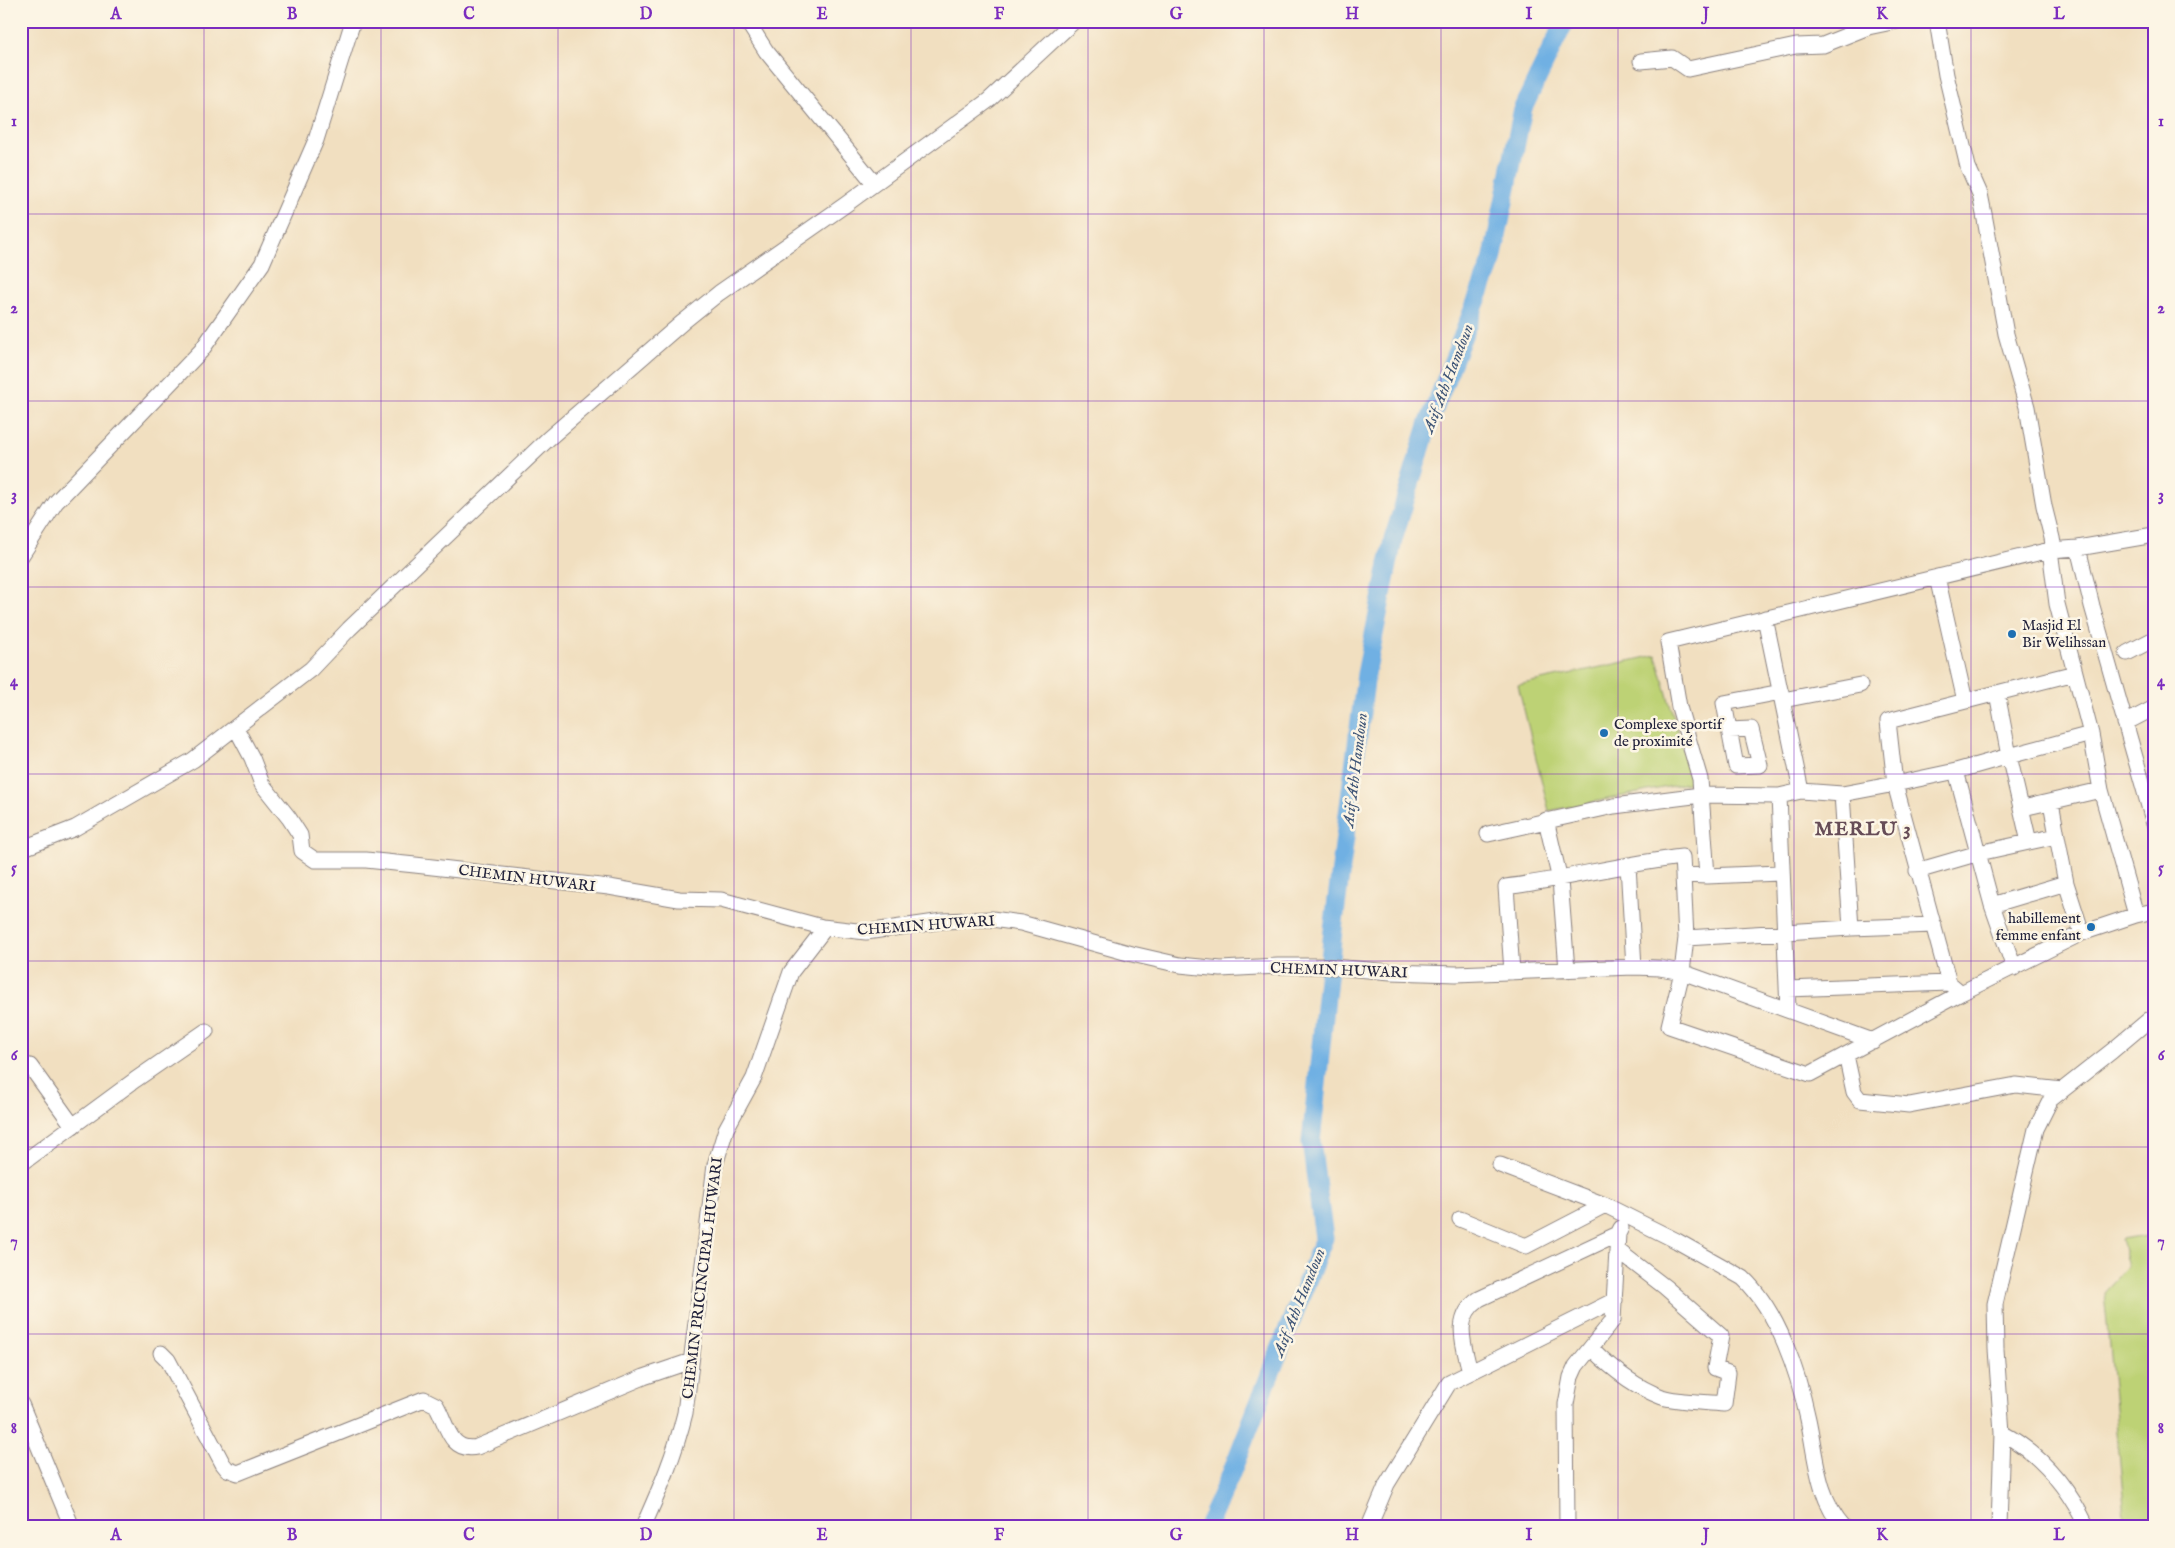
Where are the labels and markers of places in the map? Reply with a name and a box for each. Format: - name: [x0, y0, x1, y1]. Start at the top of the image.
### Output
- place label: Masjid El Bir Welihssan: [2022, 616, 2106, 652]
- marker: Masjid El Bir Welihssan: [2006, 628, 2018, 640]
- place label: Complexe sportif de proximité: [1614, 715, 1725, 751]
- marker: Complexe sportif de proximité: [1598, 727, 1610, 739]
- place label: habillement femme enfant: [1996, 909, 2081, 945]
- marker: habillement femme enfant: [2085, 921, 2097, 933]

